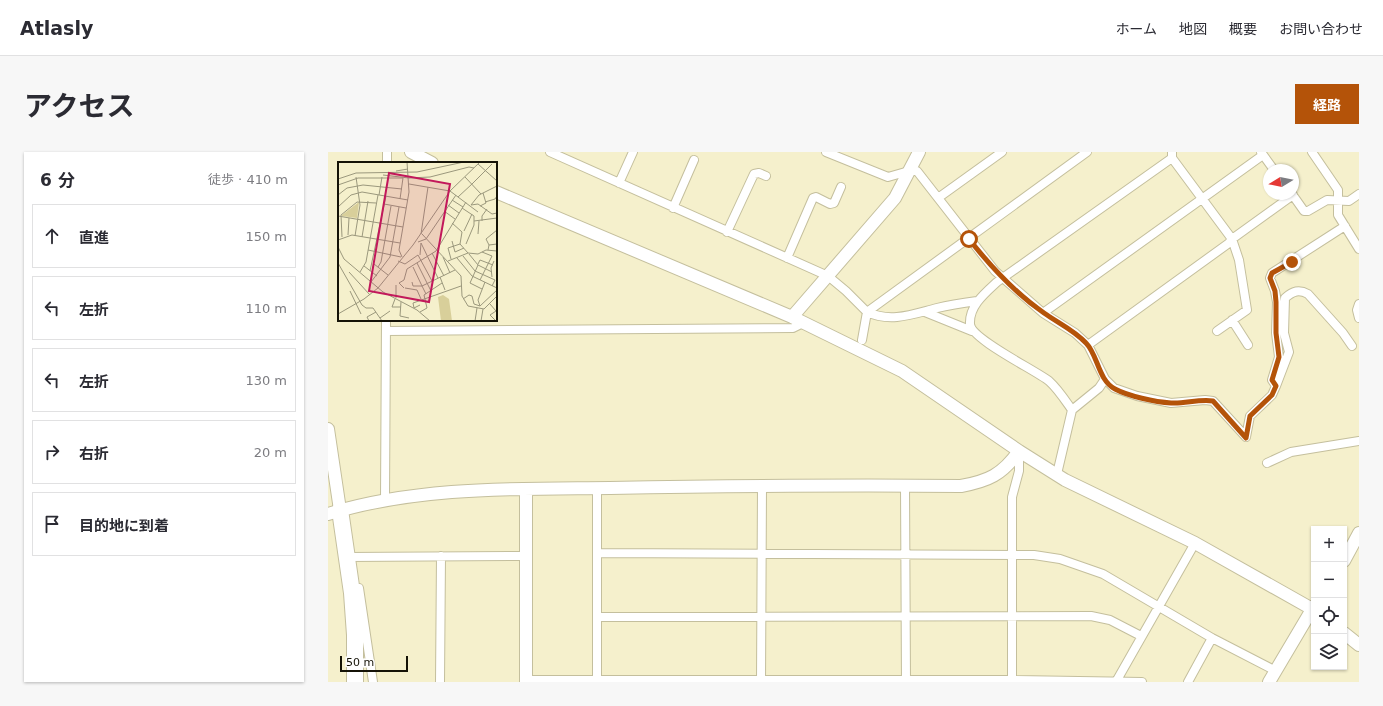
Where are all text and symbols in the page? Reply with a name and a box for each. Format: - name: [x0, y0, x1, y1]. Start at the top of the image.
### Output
- text: Atlasly: [20, 17, 93, 39]
- text: ホーム: [1115, 21, 1157, 37]
- text: 地図: [1179, 21, 1207, 37]
- text: 概要: [1229, 21, 1257, 37]
- text: お問い合わせ: [1279, 21, 1363, 37]
- button: 経路: [1295, 84, 1359, 124]
- text: アクセス: [24, 90, 135, 123]
- inset map: [338, 162, 497, 321]
- north arrow: [1263, 164, 1299, 200]
- text: 6 分: [40, 170, 75, 190]
- text: 徒歩 · 410 m: [208, 172, 288, 187]
- icon: ahead: [41, 225, 63, 247]
- text: 直進: [79, 229, 109, 247]
- text: 150 m: [245, 229, 287, 244]
- route start: [960, 230, 978, 248]
- route end: [1283, 253, 1301, 271]
- icon: left: [41, 297, 63, 319]
- text: 左折: [79, 301, 109, 319]
- text: 110 m: [245, 301, 287, 316]
- icon: left: [41, 369, 63, 391]
- text: 左折: [79, 373, 109, 391]
- text: 130 m: [245, 373, 287, 388]
- icon: right: [41, 441, 63, 463]
- text: 右折: [79, 445, 109, 463]
- text: 20 m: [254, 445, 287, 460]
- icon: arrive: [41, 513, 63, 535]
- text: 目的地に到着: [79, 517, 169, 535]
- map controls: [1311, 526, 1347, 670]
- button: +: [1311, 526, 1347, 562]
- button: −: [1311, 562, 1347, 598]
- button: locate: [1311, 598, 1347, 634]
- button: layers: [1311, 634, 1347, 670]
- scale bar: [340, 654, 408, 673]
- text: 50 m: [346, 656, 374, 669]

